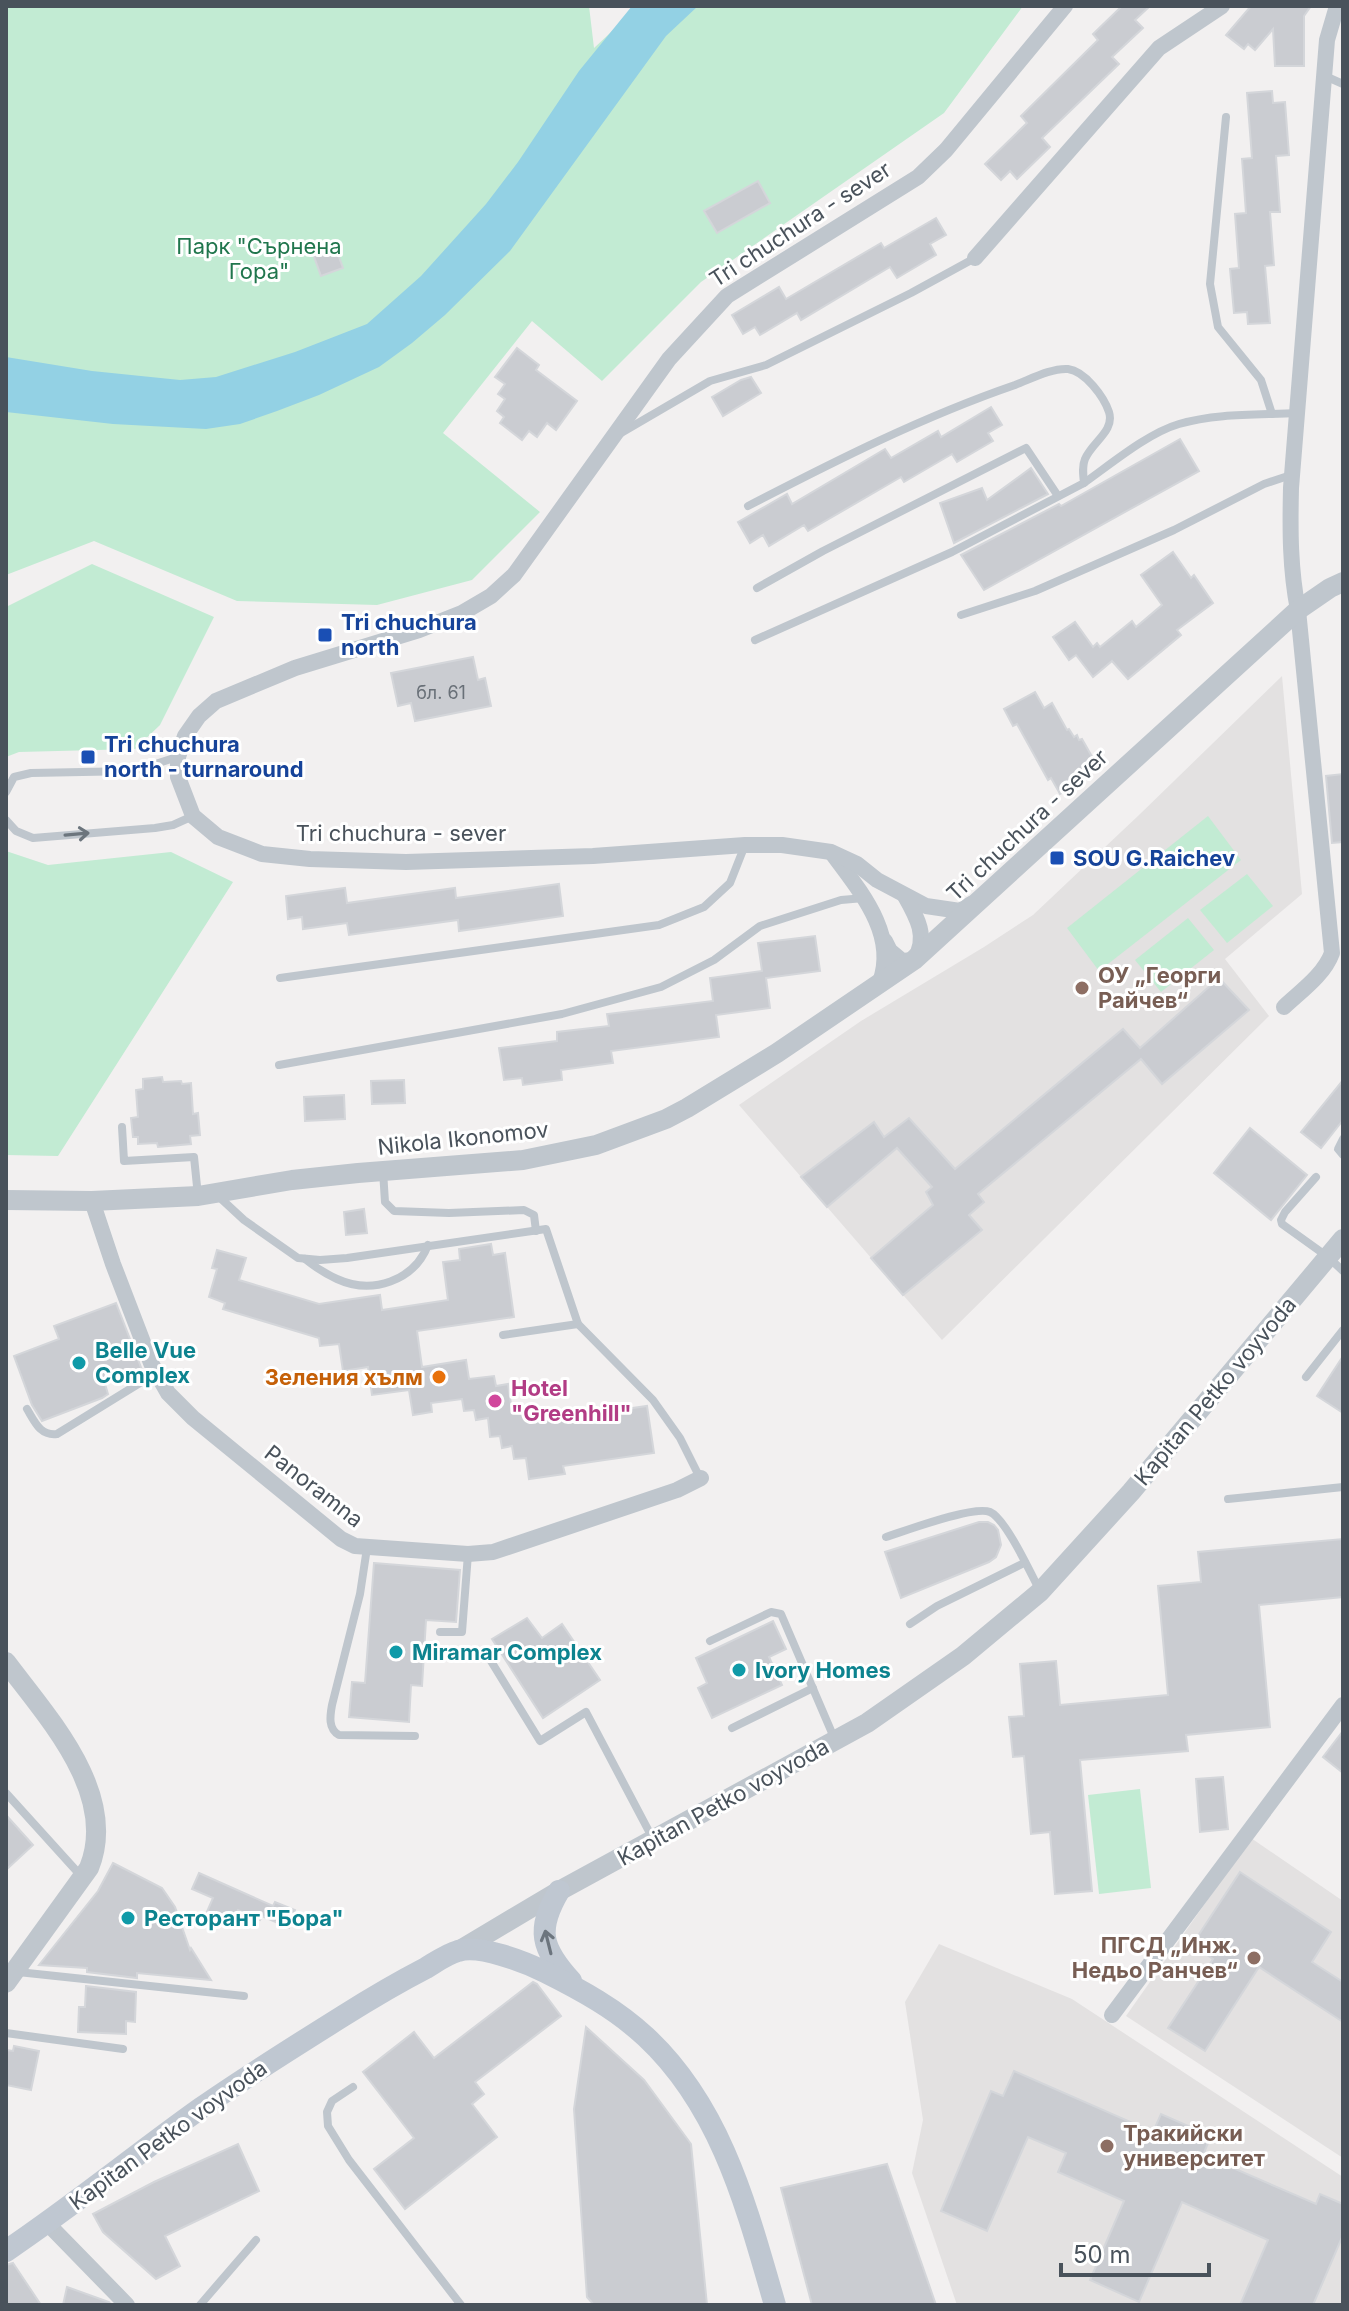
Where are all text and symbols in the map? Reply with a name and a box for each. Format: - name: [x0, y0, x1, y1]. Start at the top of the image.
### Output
- street label: Tri chuchura - sever: [705, 156, 895, 292]
- park label: Парк "Сърнена Гора": [176, 233, 342, 284]
- place label: Tri chuchura north: [341, 609, 477, 660]
- marker: Tri chuchura north: [316, 626, 334, 644]
- house number: бл. 61: [416, 682, 466, 703]
- place label: Tri chuchura north - turnaround: [104, 731, 304, 782]
- street label: Tri chuchura - sever: [941, 744, 1113, 906]
- marker: Tri chuchura north - turnaround: [79, 748, 97, 766]
- street label: Tri chuchura - sever: [296, 820, 506, 846]
- one-way arrow: [63, 827, 90, 842]
- place label: SOU G.Raichev: [1073, 845, 1235, 871]
- marker: SOU G.Raichev: [1048, 849, 1066, 867]
- place label: ОУ „Георги Райчев“: [1098, 962, 1221, 1013]
- marker: ОУ „Георги Райчев“: [1073, 979, 1091, 997]
- street label: Nikola Ikonomov: [376, 1116, 550, 1160]
- street label: Kapitan Petko voyvoda: [1129, 1292, 1301, 1490]
- place label: Belle Vue Complex: [95, 1337, 196, 1388]
- marker: Belle Vue Complex: [70, 1354, 88, 1372]
- place label: Зеления хълм: [265, 1364, 423, 1390]
- marker: Зеления хълм: [430, 1368, 448, 1386]
- place label: Hotel "Greenhill": [511, 1375, 632, 1426]
- marker: Hotel "Greenhill": [486, 1392, 504, 1410]
- street label: Panoramna: [260, 1439, 368, 1533]
- place label: Miramar Complex: [412, 1639, 602, 1665]
- marker: Miramar Complex: [387, 1643, 405, 1661]
- place label: Ivory Homes: [755, 1657, 891, 1683]
- marker: Ivory Homes: [730, 1661, 748, 1679]
- street label: Kapitan Petko voyvoda: [613, 1733, 833, 1871]
- place label: Ресторант "Бора": [144, 1905, 344, 1931]
- marker: Ресторант "Бора": [119, 1909, 137, 1927]
- one-way arrow: [539, 1930, 554, 1956]
- place label: ПГСД „Инж. Недьо Ранчев“: [1072, 1932, 1238, 1983]
- marker: ПГСД „Инж. Недьо Ранчев“: [1245, 1949, 1263, 1967]
- street label: Kapitan Petko voyvoda: [64, 2055, 272, 2215]
- place label: Тракийски университет: [1123, 2120, 1265, 2171]
- marker: Тракийски университет: [1098, 2137, 1116, 2155]
- scale bar: [1061, 2227, 1209, 2277]
- text: 50 m: [1073, 2240, 1131, 2269]

